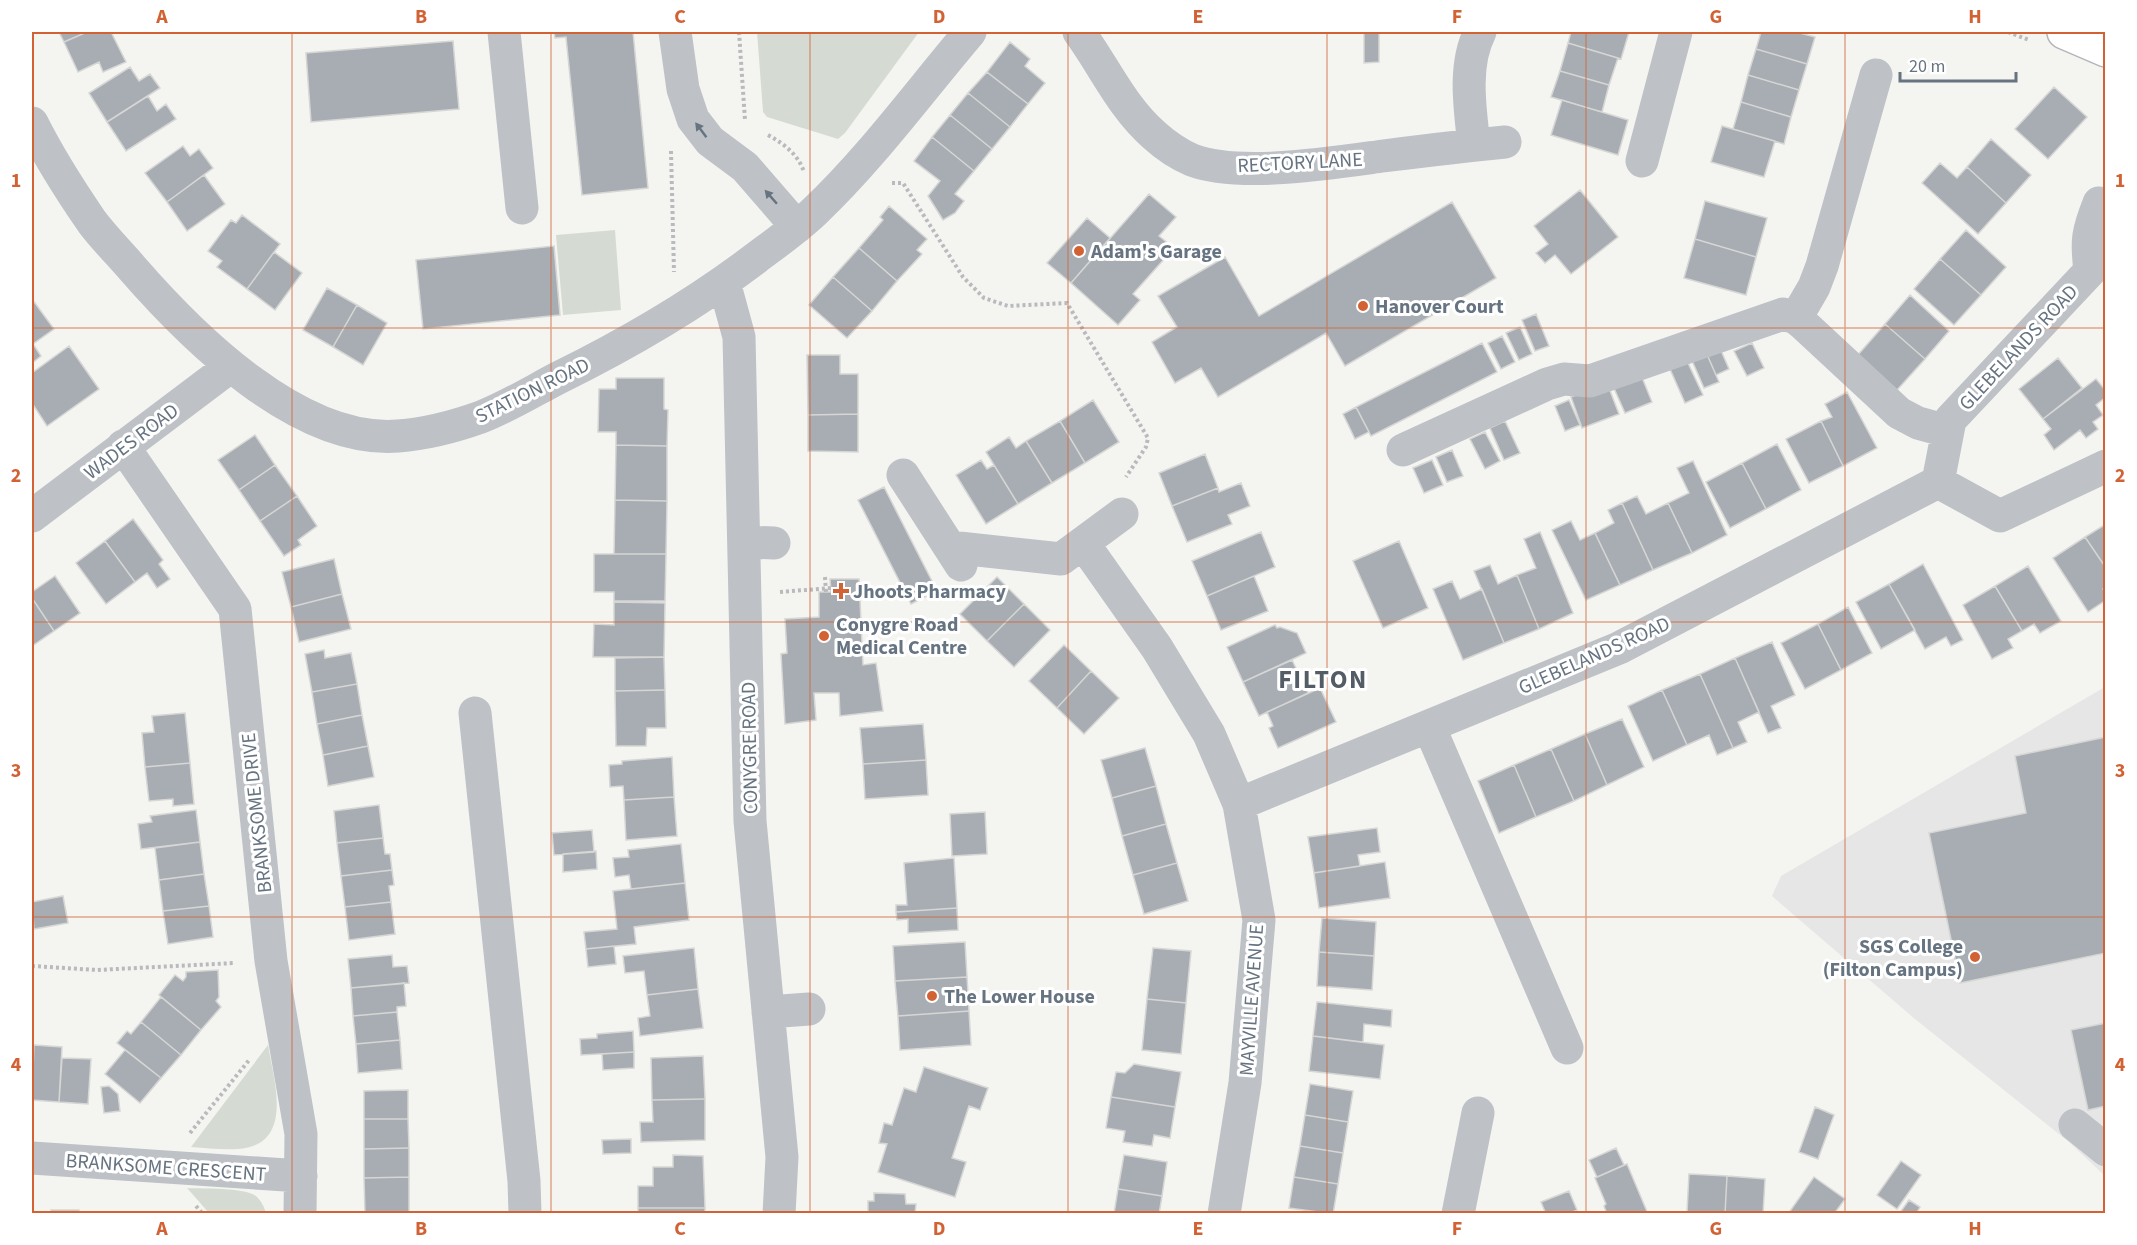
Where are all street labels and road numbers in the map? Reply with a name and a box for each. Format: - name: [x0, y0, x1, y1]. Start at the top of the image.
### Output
- street label: RECTORY LANE: [1237, 146, 1363, 180]
- street label: GLEBELANDS ROAD: [1953, 279, 2085, 417]
- street label: STATION ROAD: [471, 351, 594, 431]
- street label: WADES ROAD: [79, 397, 185, 487]
- street label: GLEBELANDS ROAD: [1514, 610, 1675, 702]
- street label: CONYGRE ROAD: [735, 682, 765, 814]
- street label: BRANKSOME DRIVE: [235, 731, 279, 894]
- street label: MAYVILLE AVENUE: [1233, 923, 1271, 1077]
- street label: BRANKSOME CRESCENT: [65, 1147, 267, 1189]

